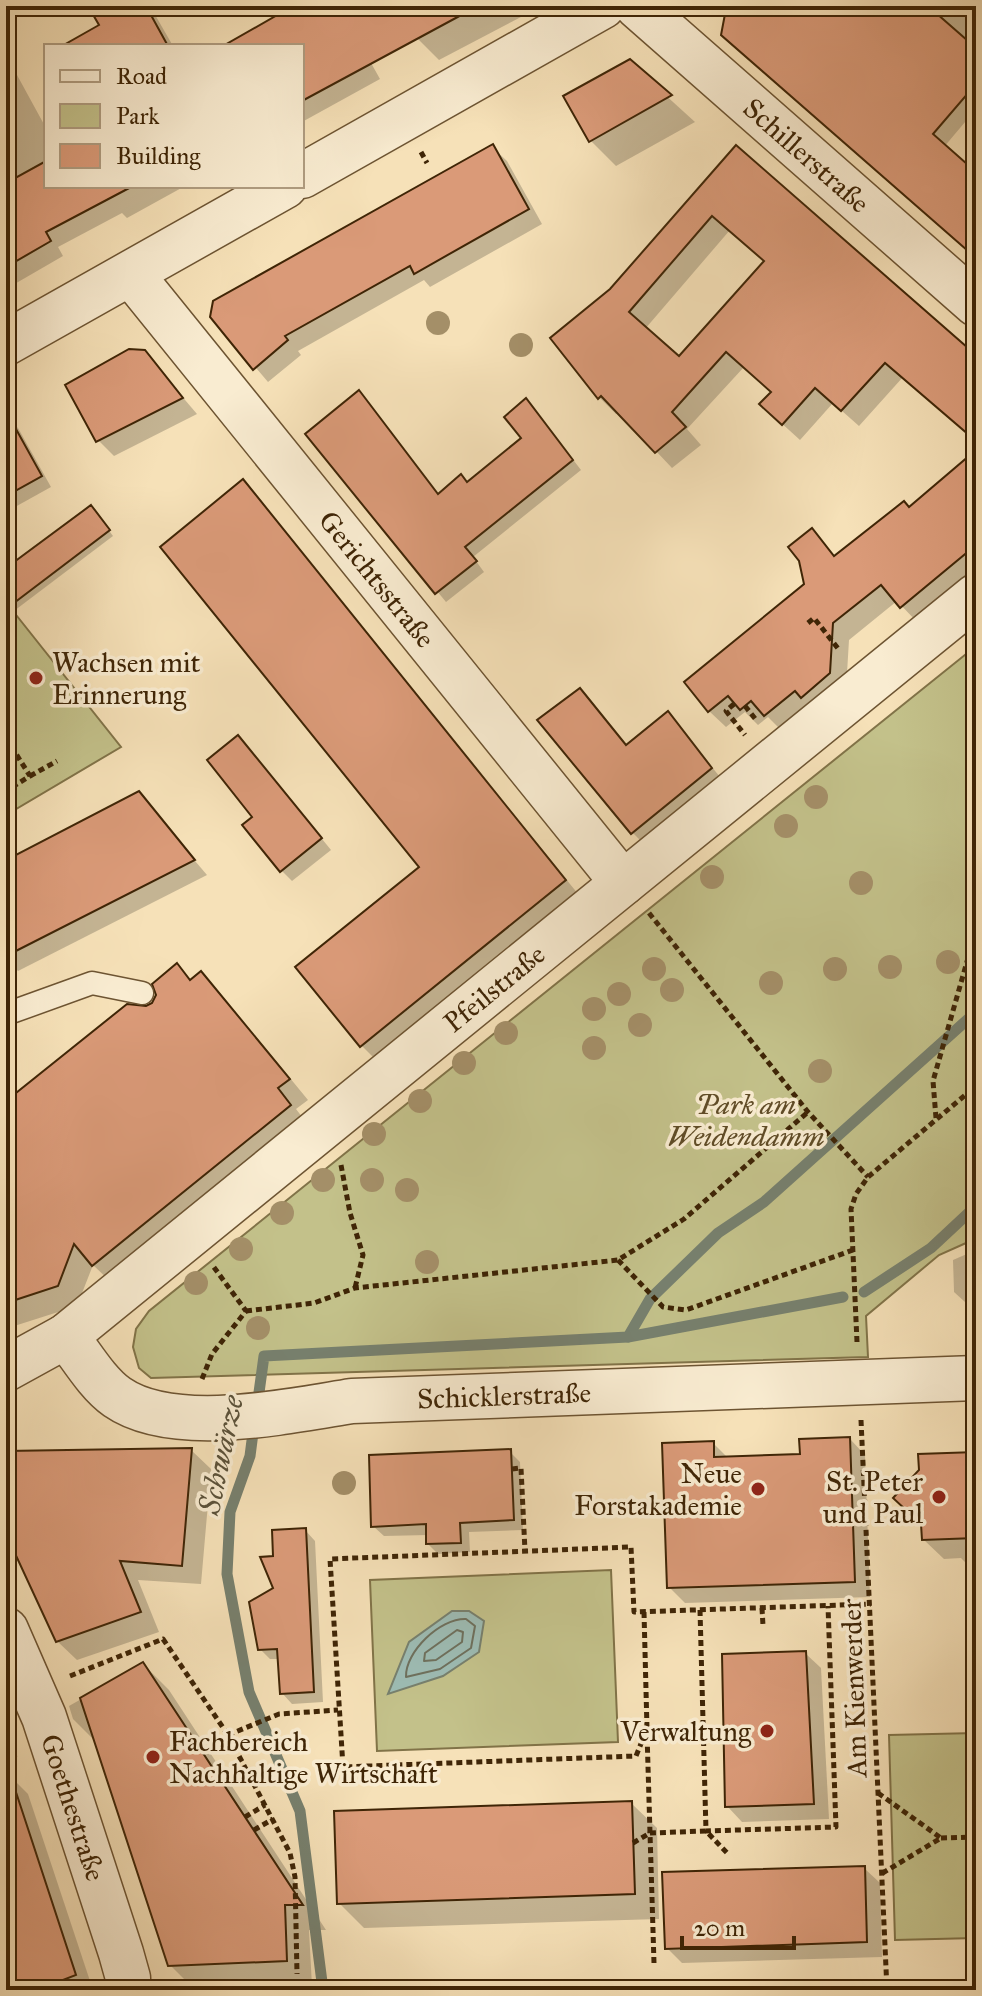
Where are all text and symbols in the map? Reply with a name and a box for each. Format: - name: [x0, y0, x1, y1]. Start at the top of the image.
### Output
- legend: [44, 44, 304, 188]
- text: Road: [116, 61, 167, 91]
- street label: Schillerstraße: [736, 90, 877, 220]
- text: Park: [116, 101, 160, 131]
- text: Building: [116, 141, 201, 171]
- street label: Gerichtsstraße: [311, 503, 443, 655]
- place label: Wachsen mit Erinnerung: [52, 645, 201, 712]
- marker: Wachsen mit Erinnerung: [27, 669, 45, 687]
- street label: Pfeilstraße: [436, 936, 552, 1040]
- park label: Park am Weidendamm: [668, 1087, 824, 1154]
- street label: Schicklerstraße: [416, 1375, 592, 1416]
- water label: Schwärze: [191, 1391, 251, 1519]
- place label: Neue Forstakademie: [574, 1456, 742, 1523]
- place label: St. Peter und Paul: [823, 1464, 923, 1531]
- marker: Neue Forstakademie: [749, 1480, 767, 1498]
- marker: St. Peter und Paul: [930, 1488, 948, 1506]
- street label: Am Kienwerder: [833, 1598, 875, 1779]
- place label: Verwaltung: [620, 1714, 752, 1749]
- marker: Verwaltung: [758, 1722, 776, 1740]
- place label: Fachbereich Nachhaltige Wirtschaft: [169, 1724, 438, 1791]
- street label: Goethestraße: [33, 1730, 114, 1885]
- marker: Fachbereich Nachhaltige Wirtschaft: [144, 1748, 162, 1766]
- scale bar: [682, 1900, 794, 1950]
- text: 20 m: [694, 1913, 745, 1943]

